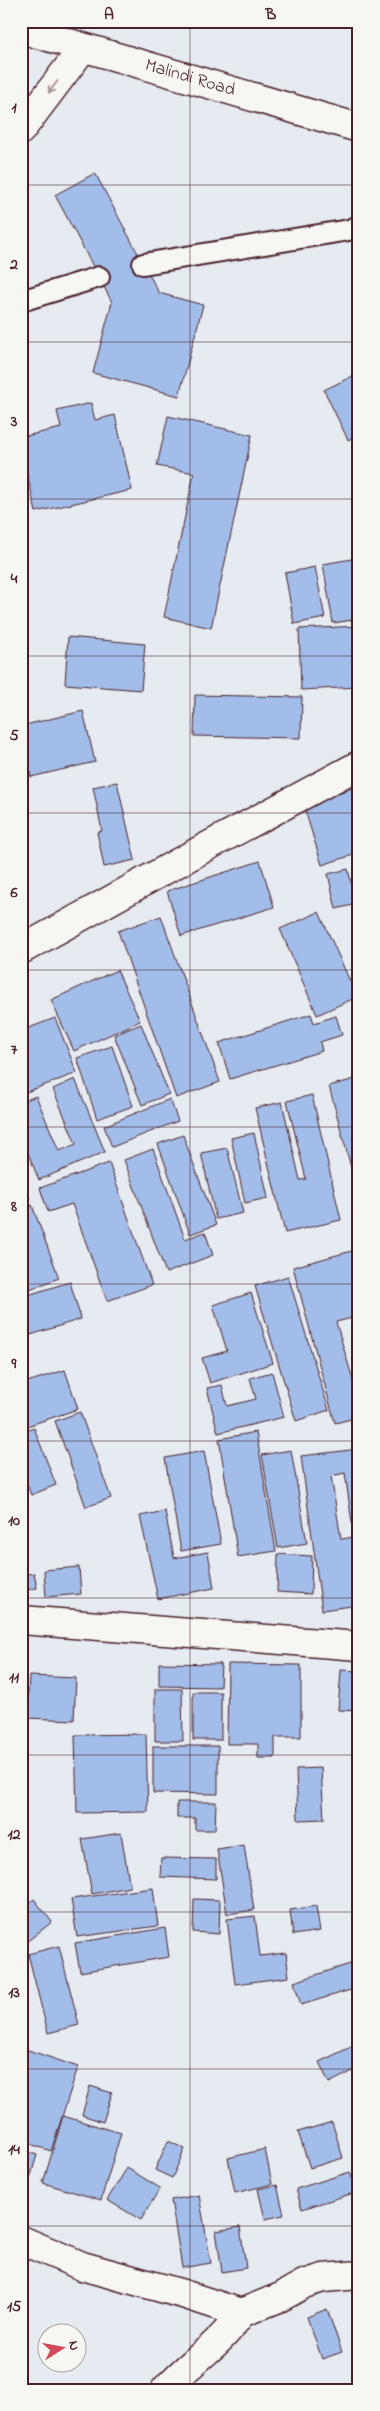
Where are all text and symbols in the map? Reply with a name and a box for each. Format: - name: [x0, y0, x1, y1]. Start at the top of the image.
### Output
- text: A: [104, 3, 114, 27]
- text: B: [265, 3, 277, 27]
- street label: Malindi Road: [142, 53, 238, 104]
- one-way arrow: [48, 80, 59, 93]
- text: 1: [11, 96, 17, 120]
- text: 2: [9, 253, 18, 277]
- text: 3: [10, 410, 18, 434]
- text: 4: [10, 567, 18, 591]
- text: 5: [9, 724, 19, 748]
- text: 6: [9, 881, 18, 905]
- text: 7: [11, 1038, 18, 1062]
- text: 8: [10, 1195, 17, 1219]
- text: 9: [11, 1352, 17, 1376]
- text: 10: [8, 1509, 20, 1533]
- text: 11: [9, 1666, 20, 1690]
- text: 12: [7, 1823, 21, 1847]
- text: 13: [8, 1981, 20, 2005]
- text: 14: [8, 2138, 20, 2162]
- text: 15: [7, 2295, 22, 2319]
- north arrow: [38, 2324, 88, 2374]
- text: N: [62, 2339, 84, 2352]

